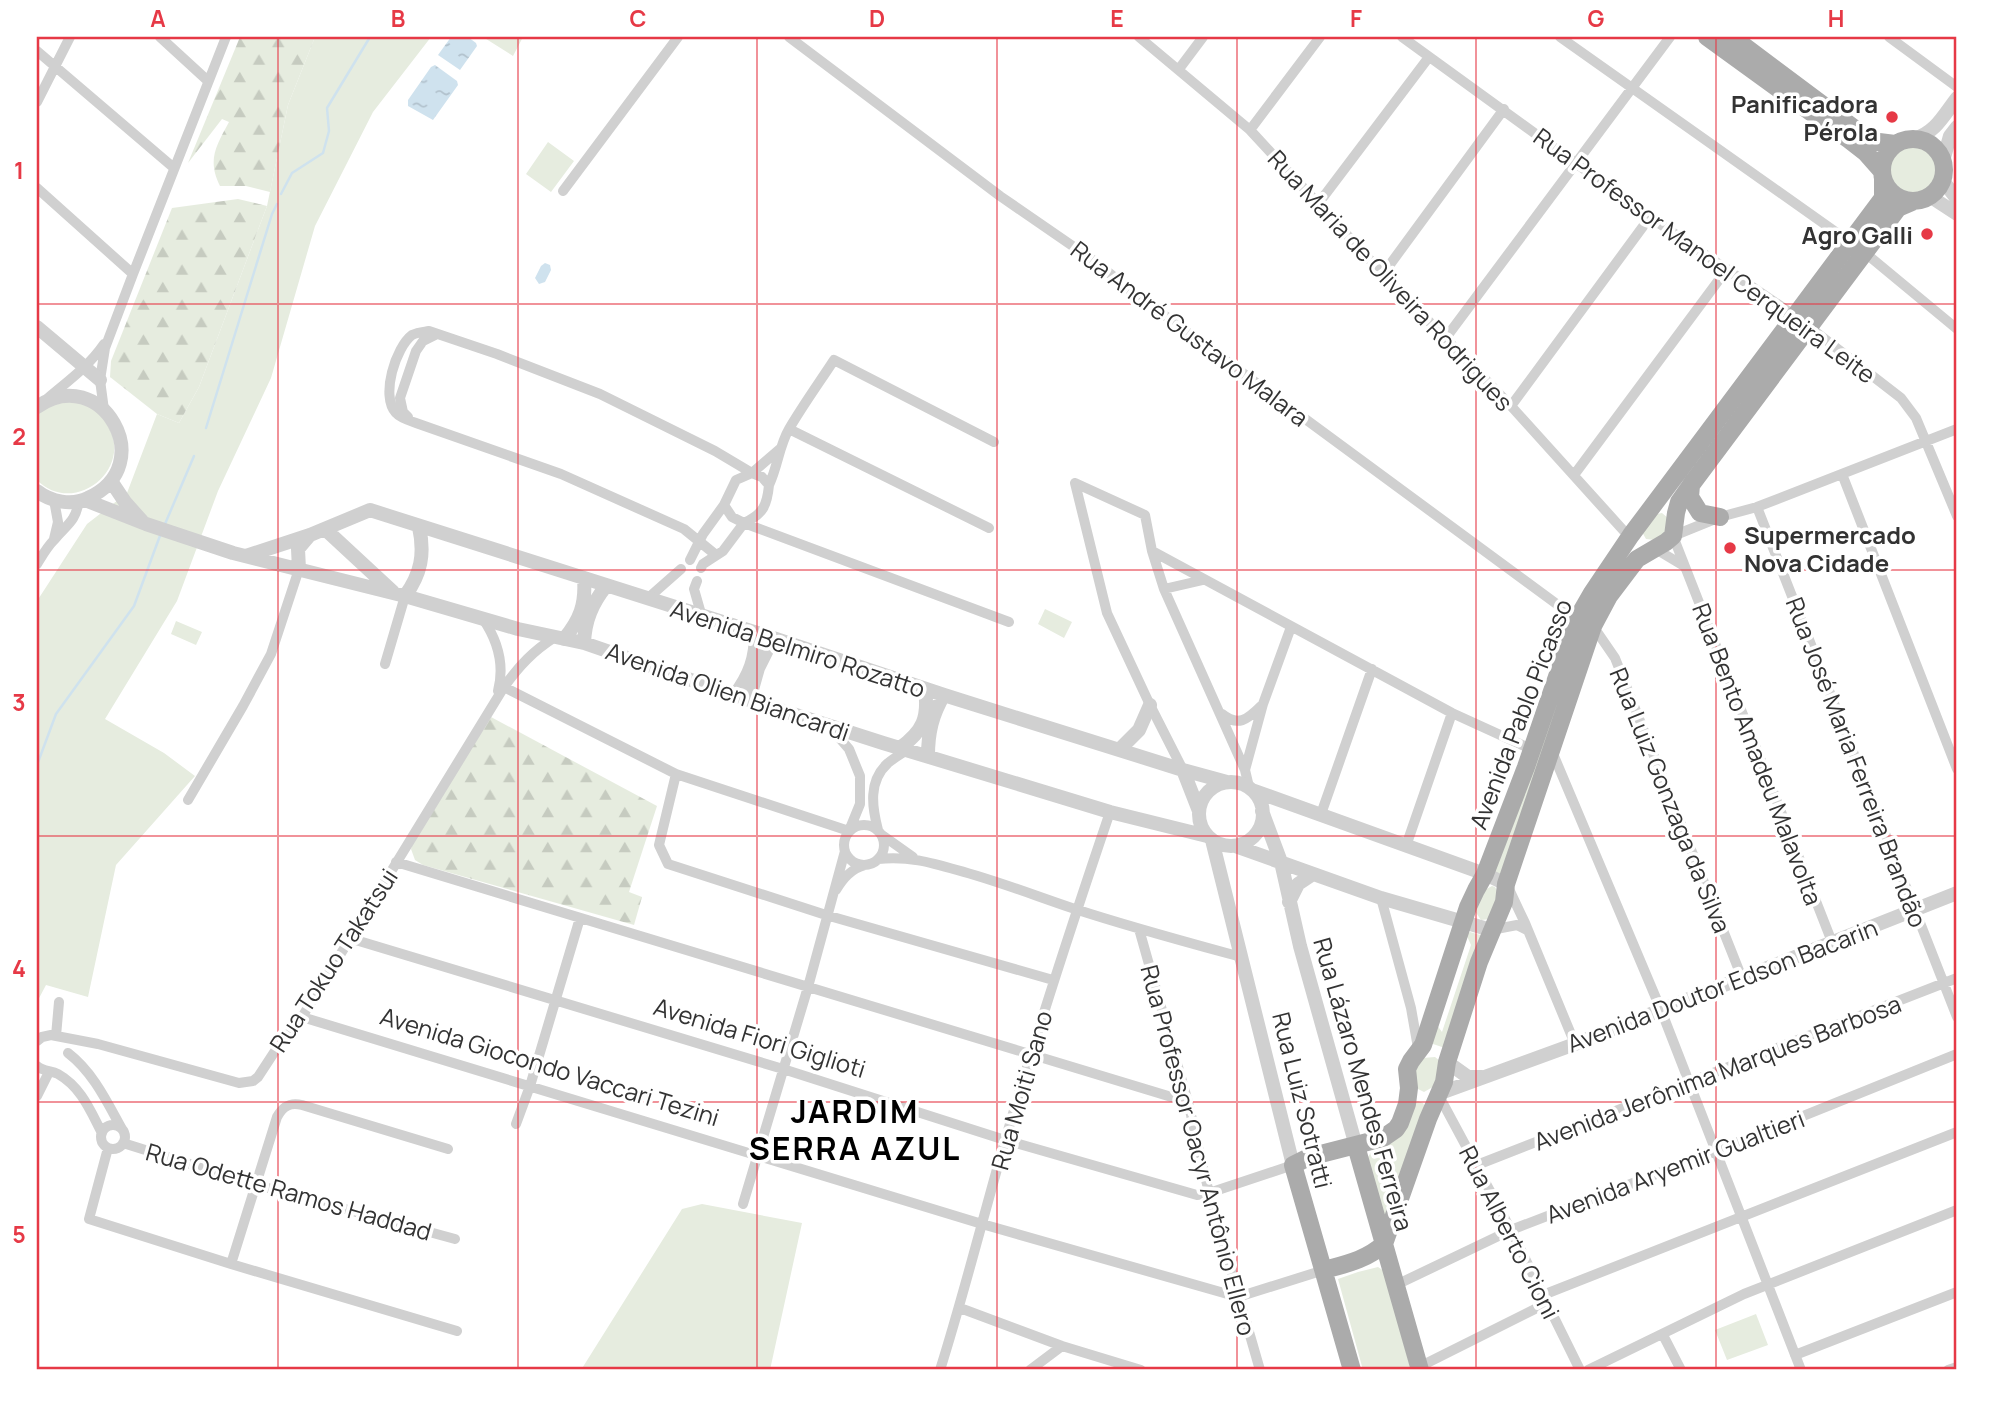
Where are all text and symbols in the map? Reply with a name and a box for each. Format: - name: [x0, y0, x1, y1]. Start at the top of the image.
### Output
- text: A: [150, 2, 166, 34]
- text: B: [391, 2, 405, 34]
- text: C: [630, 2, 647, 34]
- text: D: [869, 2, 885, 34]
- text: E: [1110, 2, 1124, 34]
- text: F: [1350, 2, 1362, 34]
- text: G: [1588, 2, 1605, 34]
- text: H: [1828, 2, 1844, 34]
- place label: Panificadora Pérola: [1731, 87, 1878, 148]
- marker: Panificadora Pérola: [1884, 109, 1900, 125]
- street label: Rua Professor Manoel Cerqueira Leite: [1527, 120, 1883, 390]
- street label: Rua Maria de Oliveira Rodrigues: [1261, 142, 1521, 418]
- text: 1: [14, 154, 24, 186]
- place label: Agro Galli: [1802, 218, 1913, 251]
- marker: Agro Galli: [1919, 226, 1935, 242]
- street label: Rua André Gustavo Malara: [1064, 233, 1316, 433]
- text: 2: [12, 420, 26, 452]
- place label: Supermercado Nova Cidade: [1744, 518, 1916, 579]
- marker: Supermercado Nova Cidade: [1722, 540, 1738, 556]
- street label: Avenida Belmiro Rozatto: [667, 591, 929, 705]
- street label: Rua José Maria Ferreira Brandão: [1779, 592, 1935, 932]
- street label: Avenida Pablo Picasso: [1461, 594, 1579, 834]
- street label: Rua Bento Amadeu Malavolta: [1685, 598, 1831, 910]
- street label: Avenida Olien Biancardi: [602, 634, 854, 748]
- street label: Rua Luiz Gonzaga da Silva: [1603, 662, 1739, 938]
- text: 3: [12, 686, 26, 718]
- street label: Rua Tokuo Takatsui: [261, 862, 405, 1058]
- street label: Avenida Doutor Edson Bacarin: [1562, 910, 1882, 1060]
- street label: Rua Lázaro Mendes Ferreira: [1306, 934, 1422, 1234]
- text: 4: [12, 952, 26, 984]
- street label: Rua Professor Oacyr Antônio Ellero: [1134, 961, 1264, 1339]
- street label: Avenida Jerônima Marques Barbosa: [1529, 987, 1905, 1157]
- street label: Avenida Fiori Giglioti: [650, 989, 870, 1085]
- street label: Avenida Giocondo Vaccari Tezini: [376, 999, 724, 1133]
- street label: Rua Moiti Sano: [983, 1007, 1059, 1173]
- street label: Rua Luiz Sotratti: [1265, 1008, 1341, 1192]
- district label: JARDIM SERRA AZUL: [749, 1089, 961, 1170]
- street label: Avenida Aryemir Gualtieri: [1541, 1101, 1809, 1231]
- street label: Rua Odette Ramos Haddad: [142, 1134, 436, 1248]
- street label: Rua Alberto Cioni: [1452, 1140, 1568, 1324]
- text: 5: [12, 1218, 26, 1250]

